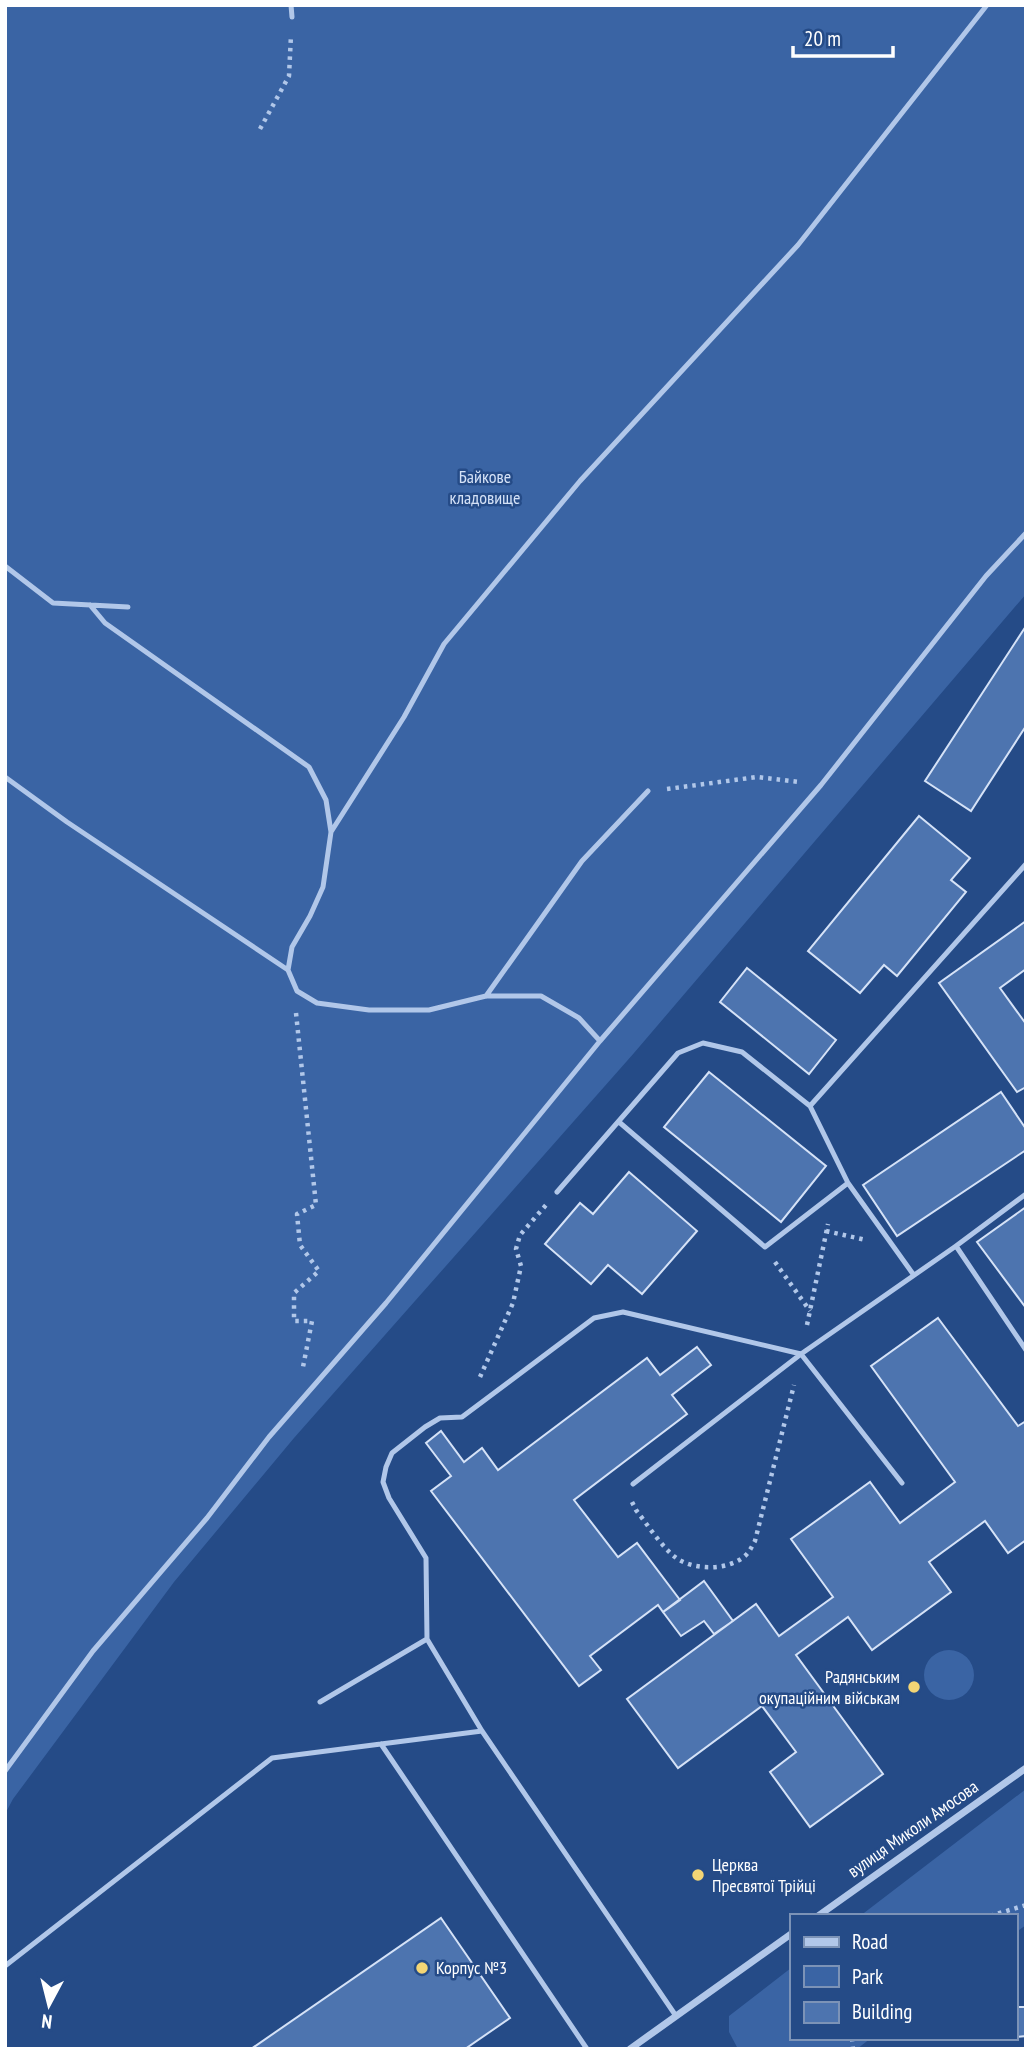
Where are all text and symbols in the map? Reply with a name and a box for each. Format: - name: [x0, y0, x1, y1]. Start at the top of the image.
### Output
- scale bar: [793, 14, 893, 58]
- text: 20 m: [804, 25, 841, 52]
- park label: Байкове кладовище: [449, 465, 521, 509]
- place label: Радянським окупаційним військам: [759, 1665, 900, 1709]
- marker: Радянським окупаційним військам: [906, 1679, 922, 1695]
- street label: вулиця Миколи Амосова: [843, 1775, 983, 1882]
- place label: Церква Пресвятої Трійці: [712, 1853, 816, 1897]
- marker: Церква Пресвятої Трійці: [690, 1867, 706, 1883]
- legend: [790, 1914, 1017, 2040]
- text: Road: [852, 1928, 888, 1955]
- place label: Корпус №3: [436, 1956, 507, 1979]
- marker: Корпус №3: [414, 1960, 430, 1976]
- text: Park: [852, 1963, 883, 1990]
- north arrow: [14, 1970, 84, 2040]
- text: Building: [852, 1998, 912, 2025]
- text: N: [40, 2009, 53, 2034]

